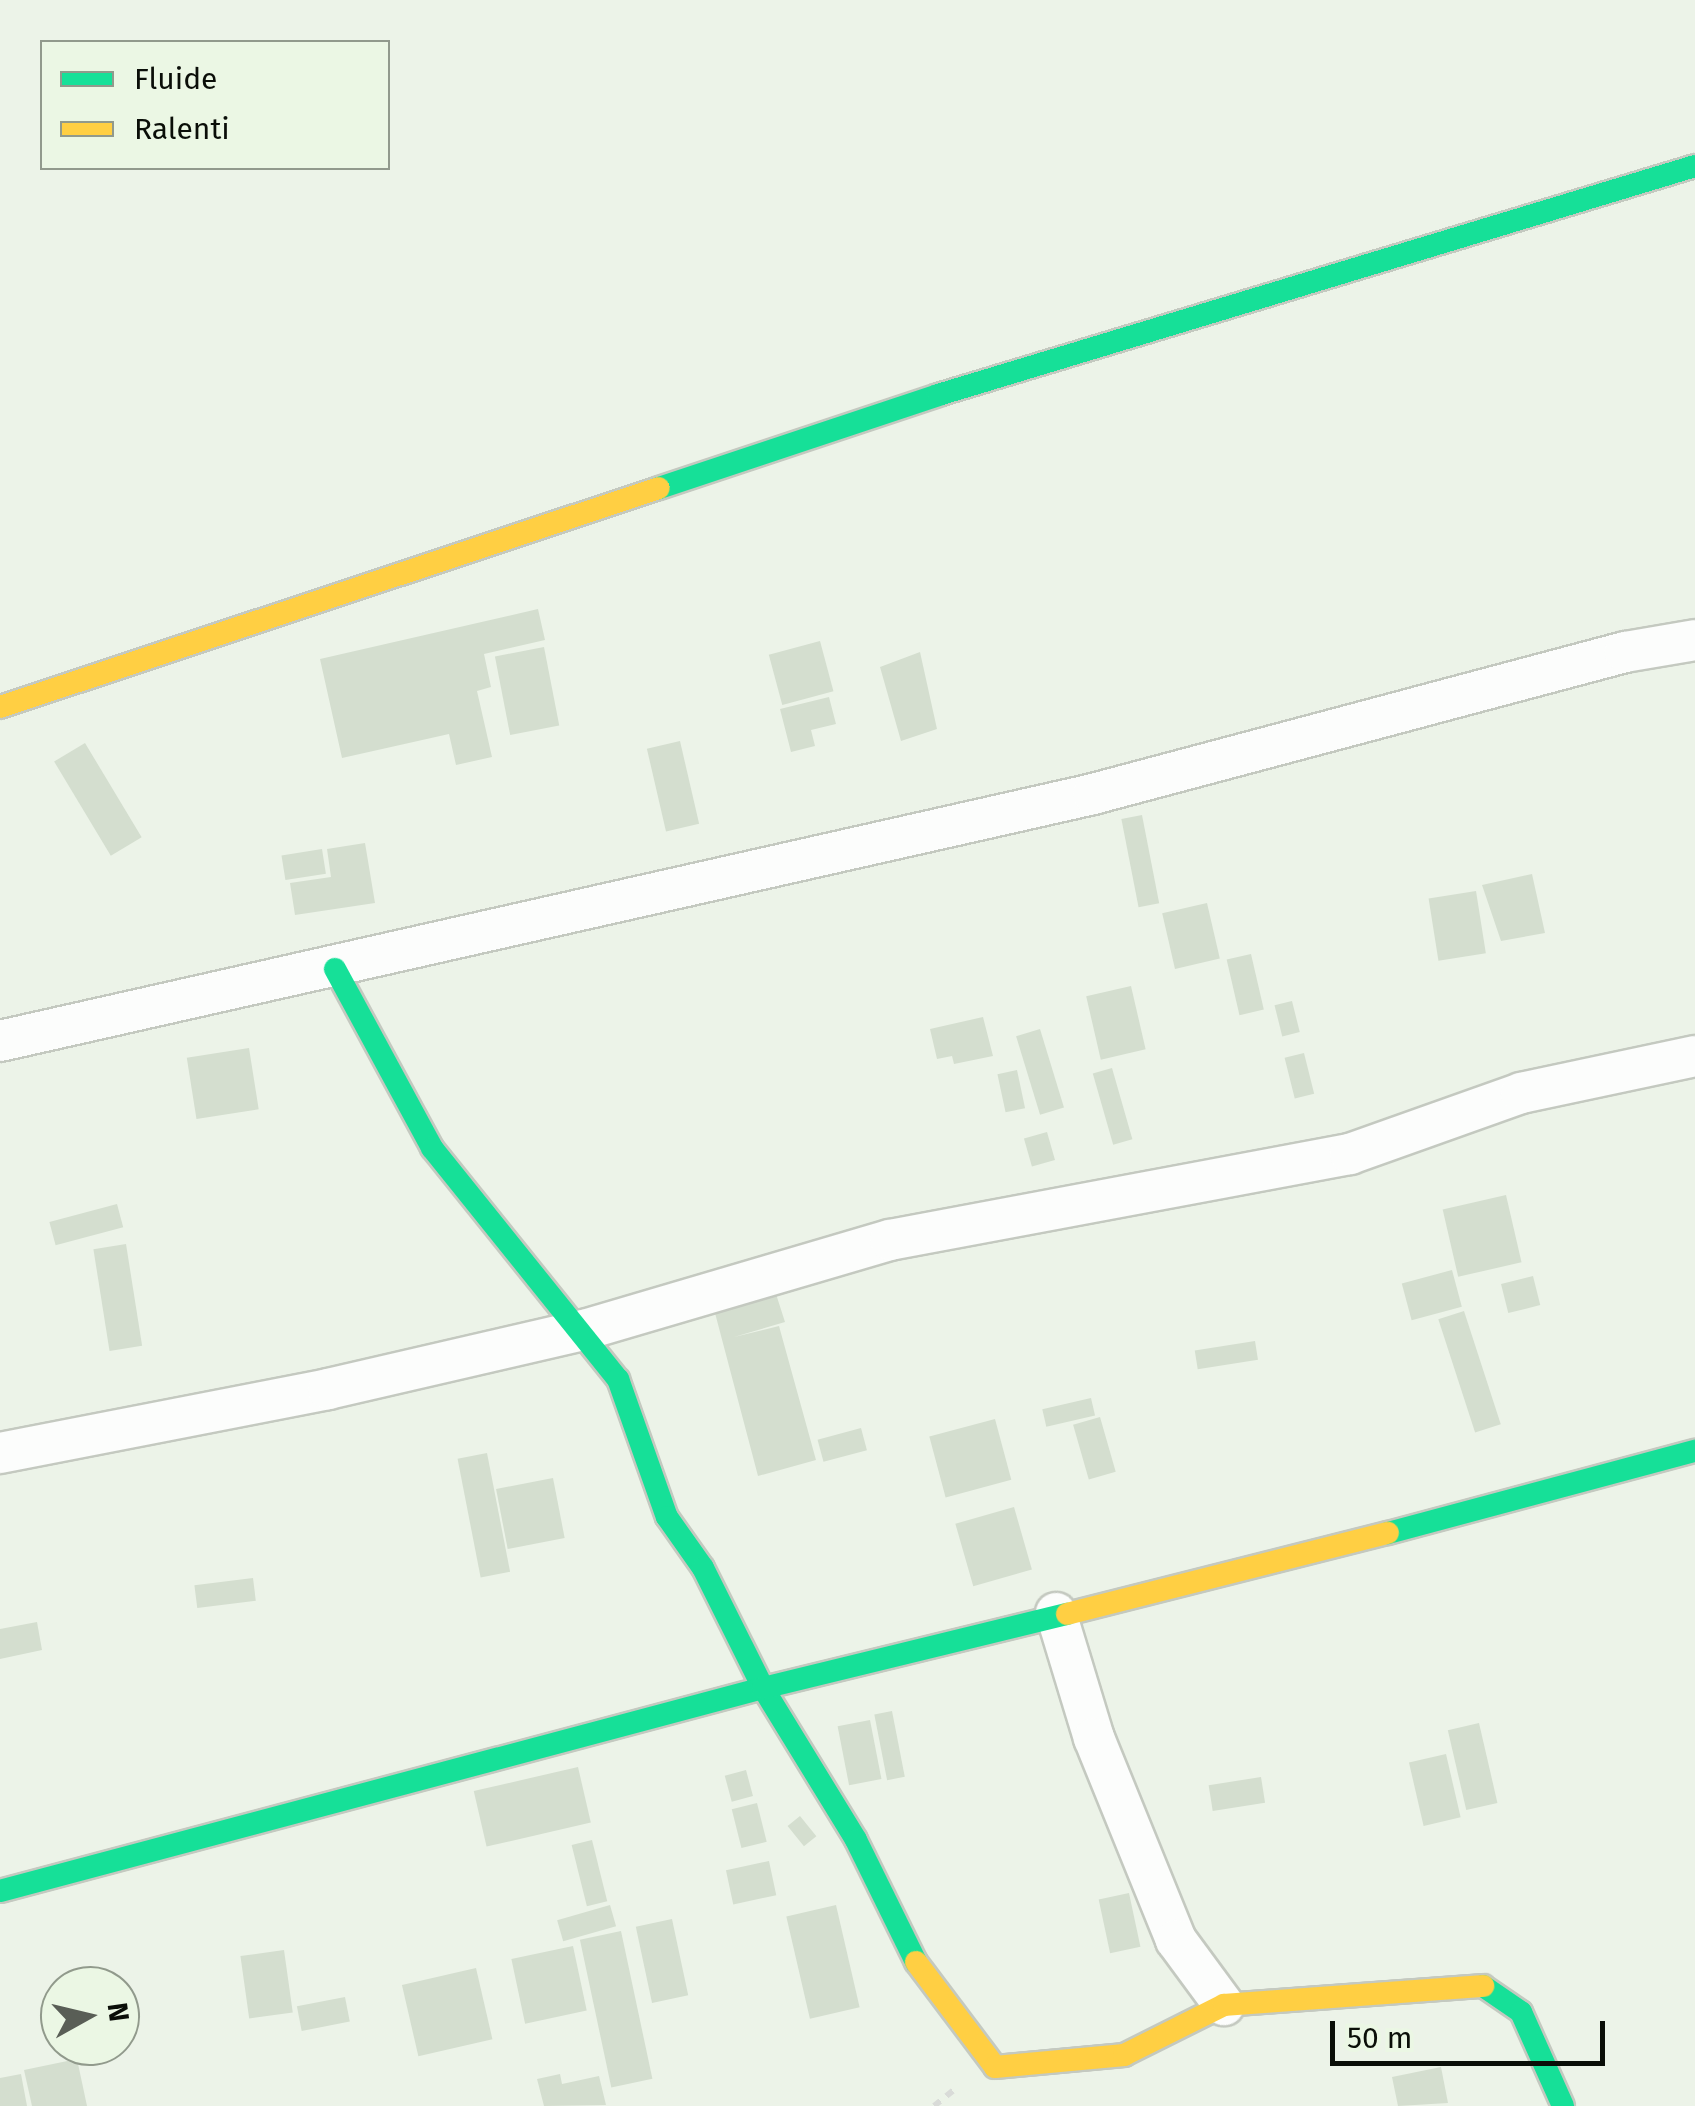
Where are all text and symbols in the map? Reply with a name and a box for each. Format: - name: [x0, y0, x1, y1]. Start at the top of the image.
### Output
- legend: [40, 40, 390, 170]
- text: Fluide: [134, 61, 217, 97]
- text: Ralenti: [134, 111, 230, 147]
- north arrow: [40, 1966, 140, 2066]
- text: N: [101, 2001, 136, 2024]
- scale bar: [1335, 2001, 1610, 2063]
- text: 50 m: [1347, 2020, 1412, 2056]

